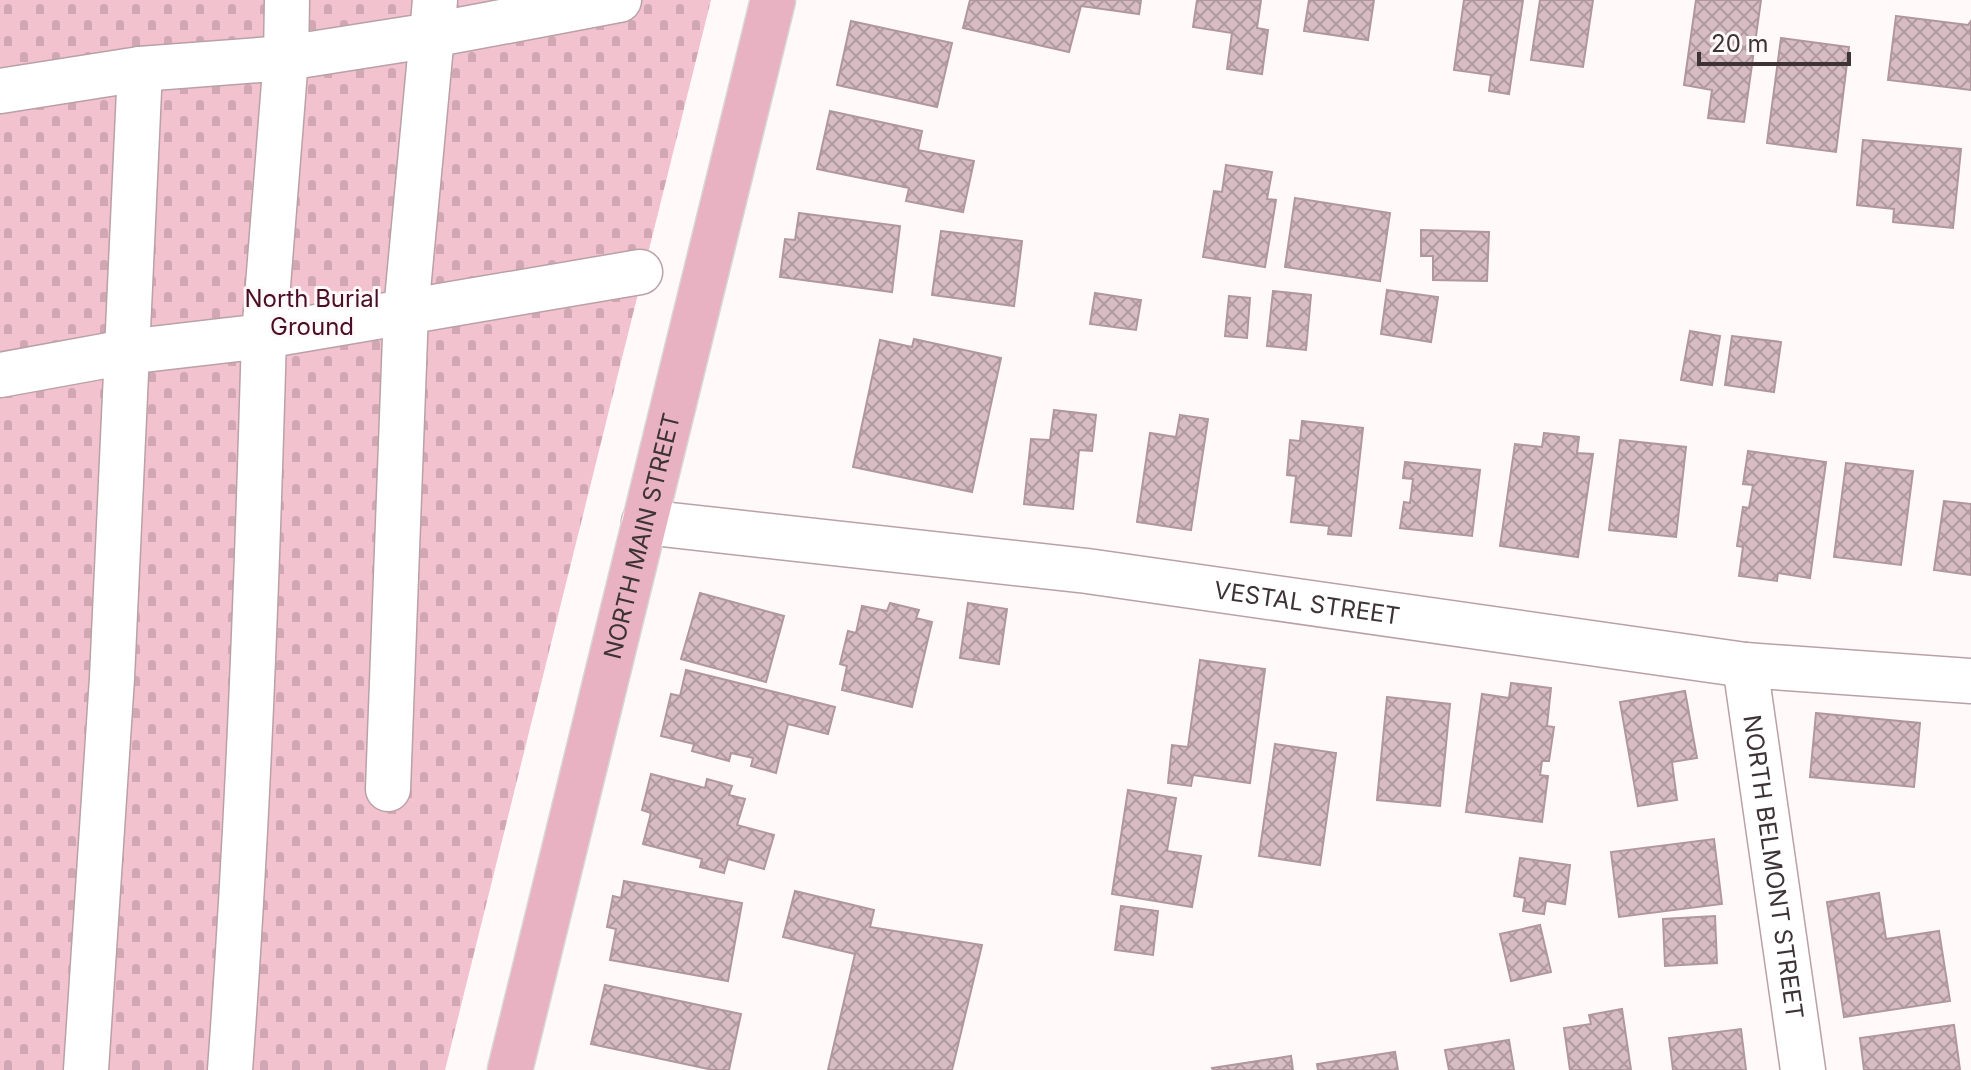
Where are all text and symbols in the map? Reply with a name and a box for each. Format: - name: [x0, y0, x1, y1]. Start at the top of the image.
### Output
- scale bar: [1699, 16, 1849, 66]
- text: 20 m: [1711, 29, 1769, 58]
- park label: North Burial Ground: [244, 284, 380, 341]
- street label: NORTH MAIN STREET: [597, 410, 685, 662]
- street label: VESTAL STREET: [1212, 575, 1402, 630]
- street label: NORTH BELMONT STREET: [1738, 713, 1810, 1021]

